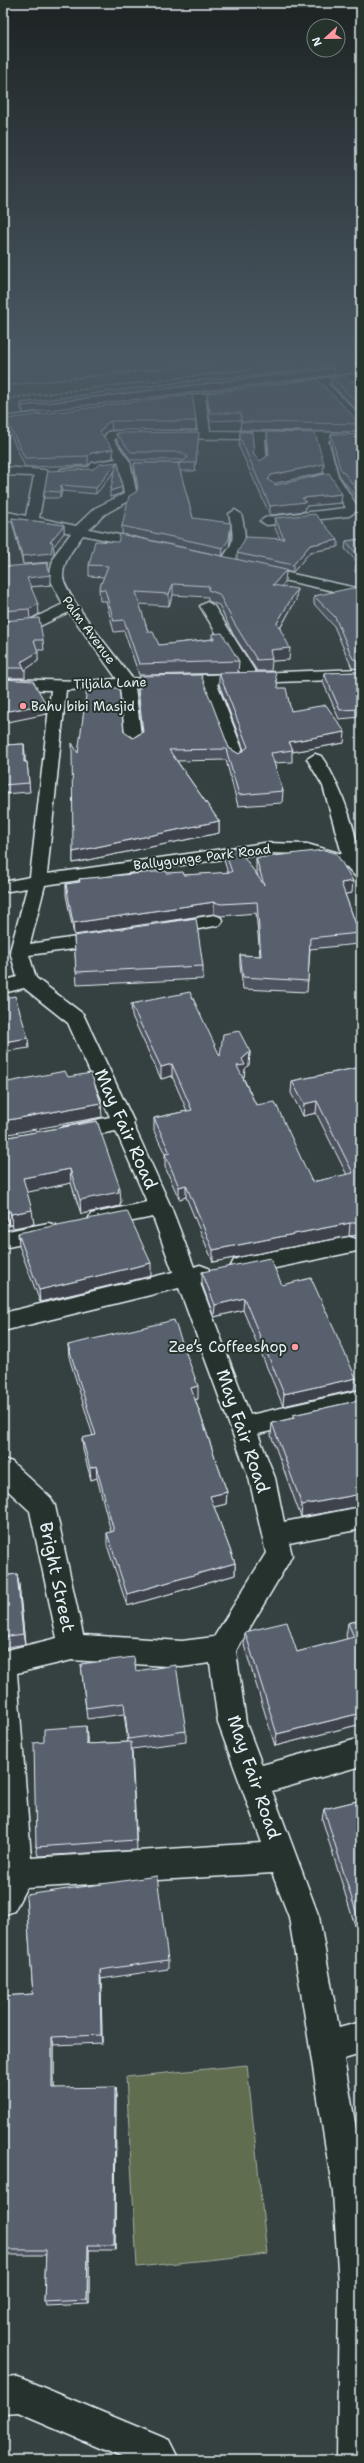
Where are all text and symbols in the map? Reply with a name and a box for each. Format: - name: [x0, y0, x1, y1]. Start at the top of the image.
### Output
- north arrow: [306, 18, 346, 58]
- text: N: [308, 34, 326, 48]
- street label: Palm Avenue: [59, 593, 119, 667]
- street label: Tiljala Lane: [73, 673, 147, 693]
- place label: Bahu bibi Masjid: [31, 698, 135, 715]
- marker: Bahu bibi Masjid: [18, 701, 28, 711]
- street label: Ballygunge Park Road: [132, 840, 272, 874]
- street label: May Fair Road: [89, 1065, 163, 1193]
- place label: Zee’s Coffeeshop: [169, 1337, 287, 1357]
- marker: Zee’s Coffeeshop: [290, 1342, 300, 1352]
- street label: May Fair Road: [211, 1366, 275, 1496]
- street label: Bright Street: [34, 1520, 80, 1634]
- street label: May Fair Road: [222, 1712, 286, 1842]

